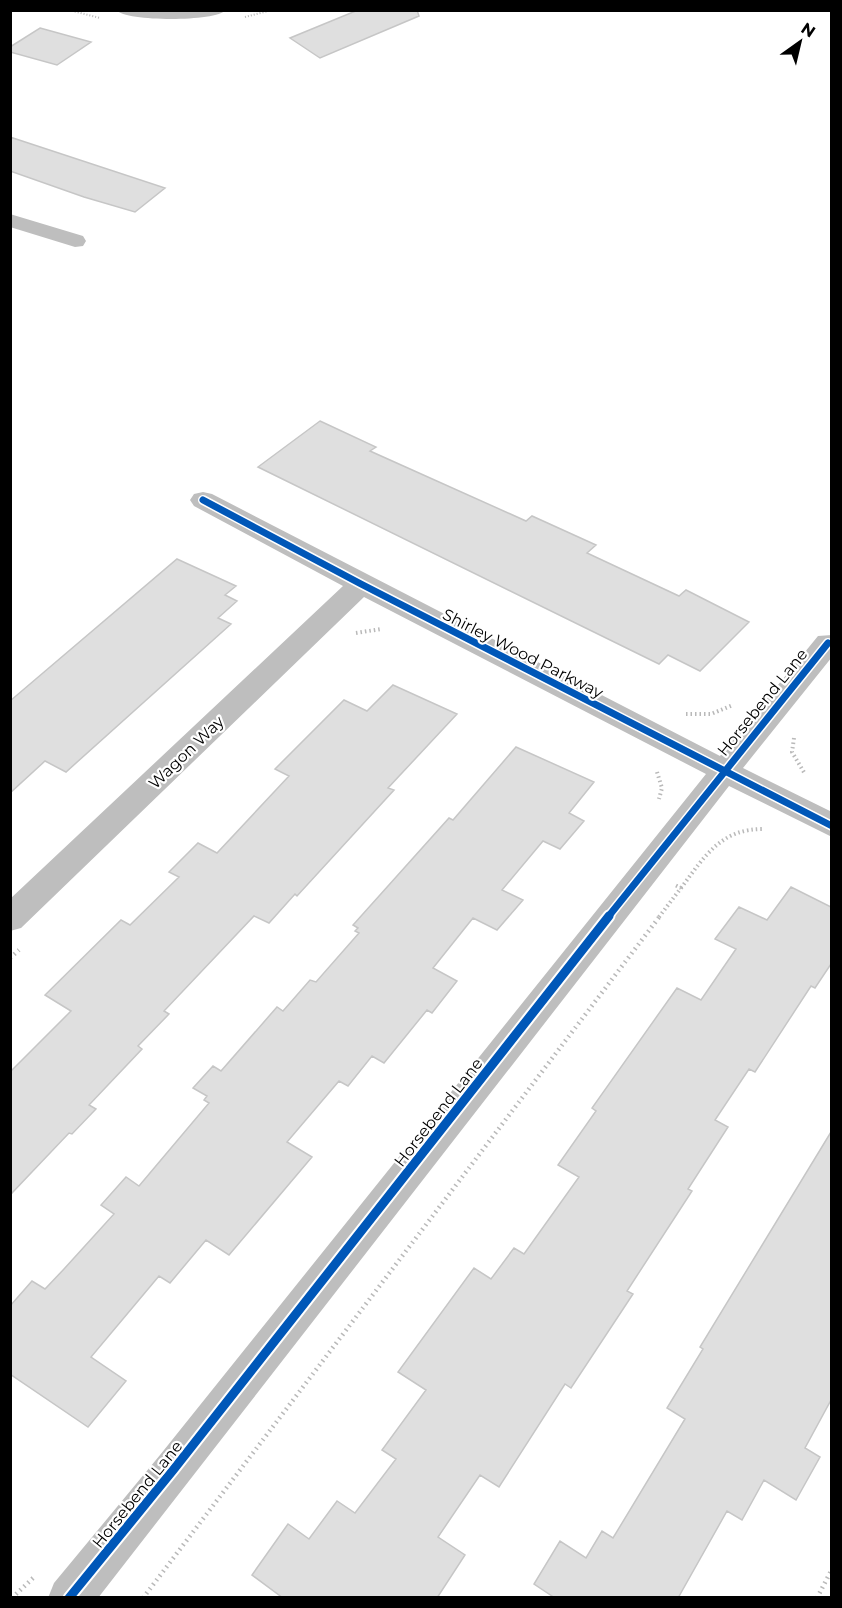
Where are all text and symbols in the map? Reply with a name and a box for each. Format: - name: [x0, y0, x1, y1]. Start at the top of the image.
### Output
- north arrow: [770, 12, 830, 72]
- text: N: [797, 18, 819, 41]
- street label: Shirley Wood Parkway: [439, 605, 607, 702]
- street label: Horsebend Lane: [713, 645, 811, 760]
- street label: Wagon Way: [145, 712, 228, 793]
- street label: Horsebend Lane: [390, 1054, 487, 1170]
- street label: Horsebend Lane: [88, 1437, 186, 1552]

